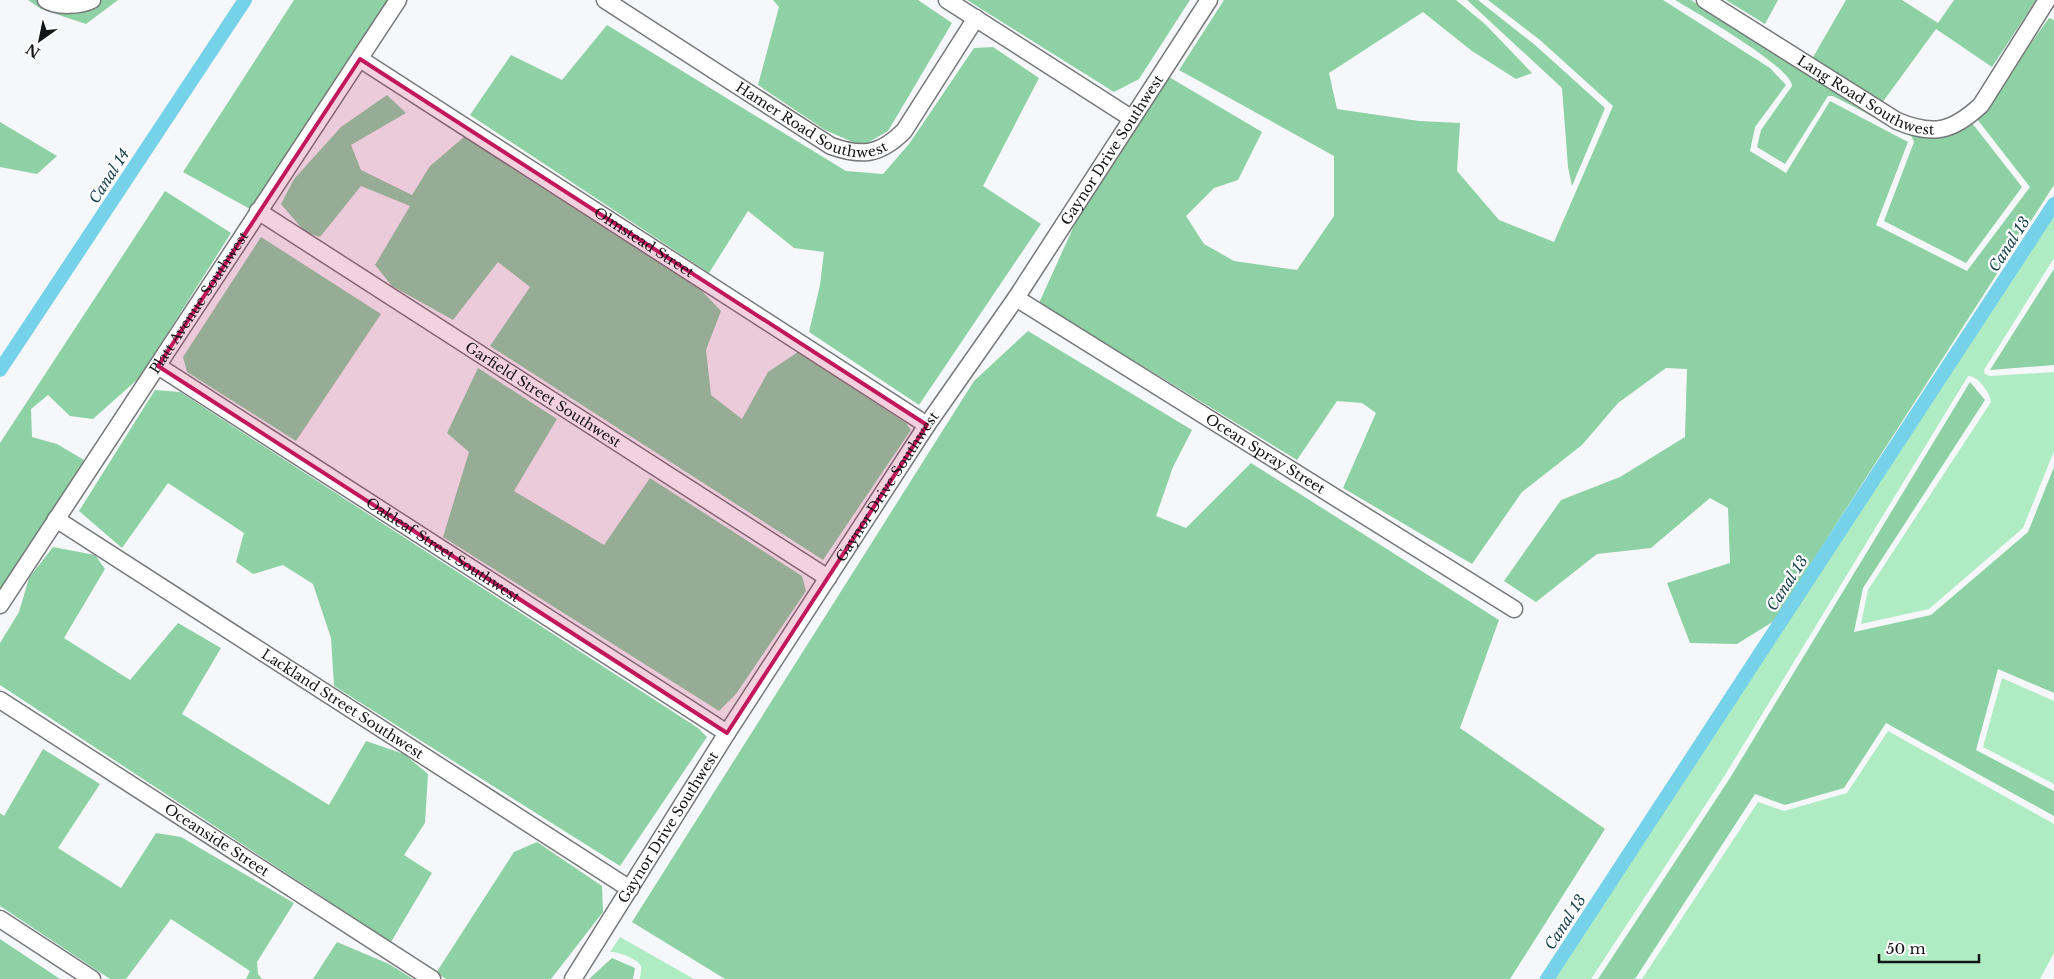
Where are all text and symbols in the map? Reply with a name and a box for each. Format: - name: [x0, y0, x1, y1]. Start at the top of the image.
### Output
- north arrow: [15, 15, 65, 65]
- text: N: [22, 40, 43, 62]
- street label: Lang Road Southwest: [1794, 51, 1935, 139]
- street label: Gaynor Drive Southwest: [1057, 71, 1168, 228]
- street label: Hamer Road Southwest: [732, 78, 891, 161]
- water label: Canal 14: [84, 145, 134, 207]
- street label: Olmstead Street: [590, 203, 698, 282]
- water label: Canal 13: [1984, 213, 2034, 275]
- street label: Platt Avenue Southwest: [146, 227, 253, 377]
- street label: Garfield Street Southwest: [462, 338, 625, 452]
- street label: Gaynor Drive Southwest: [832, 408, 943, 565]
- street label: Ocean Spray Street: [1202, 410, 1329, 498]
- street label: Oakleaf Street Southwest: [363, 494, 524, 606]
- water label: Canal 13: [1762, 552, 1812, 614]
- street label: Lackland Street Southwest: [258, 645, 428, 763]
- street label: Gaynor Drive Southwest: [614, 748, 723, 906]
- street label: Oceanside Street: [161, 800, 273, 881]
- water label: Canal 13: [1540, 891, 1590, 953]
- scale bar: [1879, 932, 1979, 964]
- text: 50 m: [1886, 939, 1926, 958]

